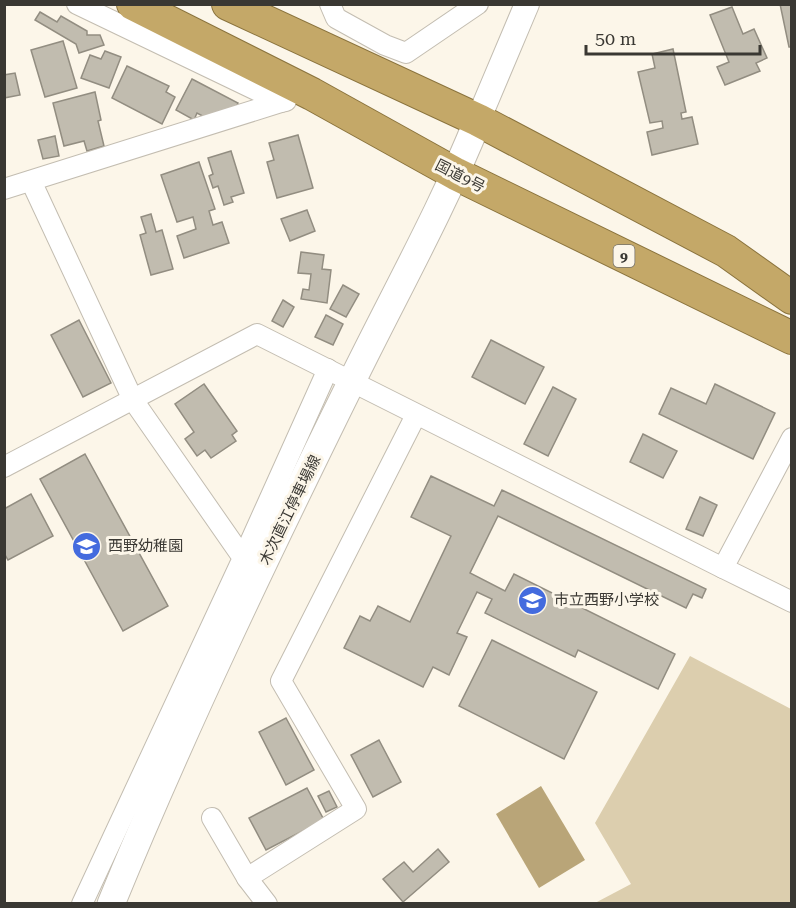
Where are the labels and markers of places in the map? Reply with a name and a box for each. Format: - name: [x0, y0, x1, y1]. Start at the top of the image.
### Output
- school or university icon: 西野幼稚園: [71, 530, 103, 562]
- place label: 西野幼稚園: [108, 537, 183, 555]
- school or university icon: 市立西野小学校: [517, 584, 549, 616]
- place label: 市立西野小学校: [554, 591, 659, 609]

